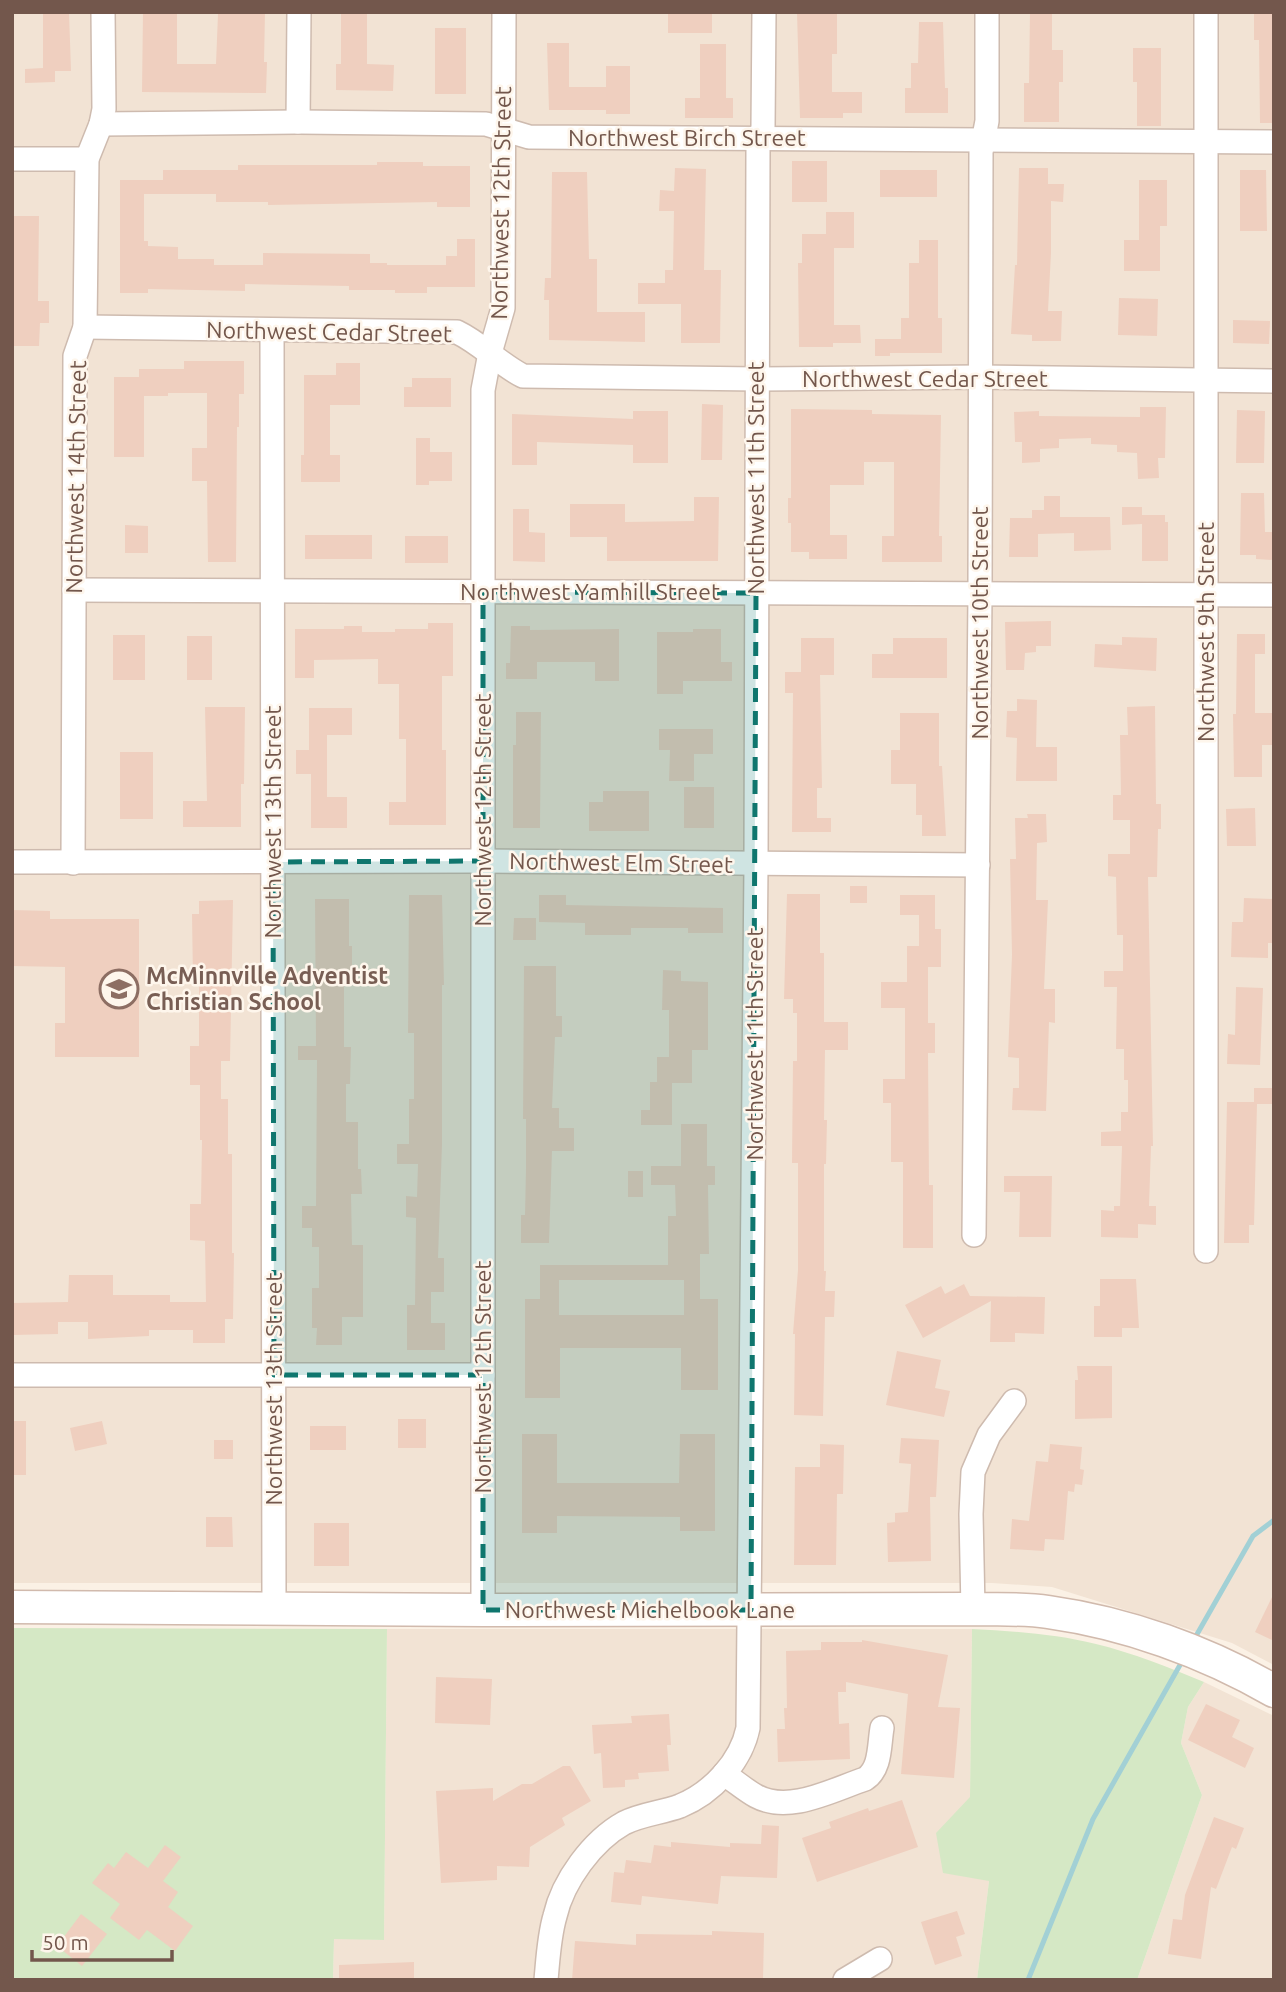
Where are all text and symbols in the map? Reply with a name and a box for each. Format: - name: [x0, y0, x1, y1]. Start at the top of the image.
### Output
- street label: Northwest 12th Street: [486, 86, 515, 320]
- street label: Northwest Birch Street: [568, 125, 806, 150]
- street label: Northwest Cedar Street: [206, 317, 452, 346]
- street label: Northwest 14th Street: [61, 360, 90, 594]
- street label: Northwest 11th Street: [743, 361, 768, 595]
- street label: Northwest Cedar Street: [802, 366, 1048, 391]
- street label: Northwest 10th Street: [967, 506, 992, 740]
- street label: Northwest 9th Street: [1193, 522, 1218, 742]
- street label: Northwest Yamhill Street: [460, 579, 720, 604]
- street label: Northwest 12th Street: [470, 693, 495, 927]
- street label: Northwest 13th Street: [260, 705, 285, 939]
- street label: Northwest Elm Street: [509, 848, 733, 877]
- street label: Northwest 11th Street: [742, 927, 767, 1161]
- place label: McMinnville Adventist Christian School: [146, 963, 388, 1014]
- school or university icon: McMinnville Adventist Christian School: [98, 968, 140, 1010]
- street label: Northwest 12th Street: [470, 1260, 495, 1494]
- street label: Northwest 13th Street: [261, 1272, 286, 1506]
- street label: Northwest Michelbook Lane: [505, 1597, 795, 1622]
- scale bar: [32, 1918, 172, 1962]
- text: 50 m: [42, 1930, 89, 1954]

